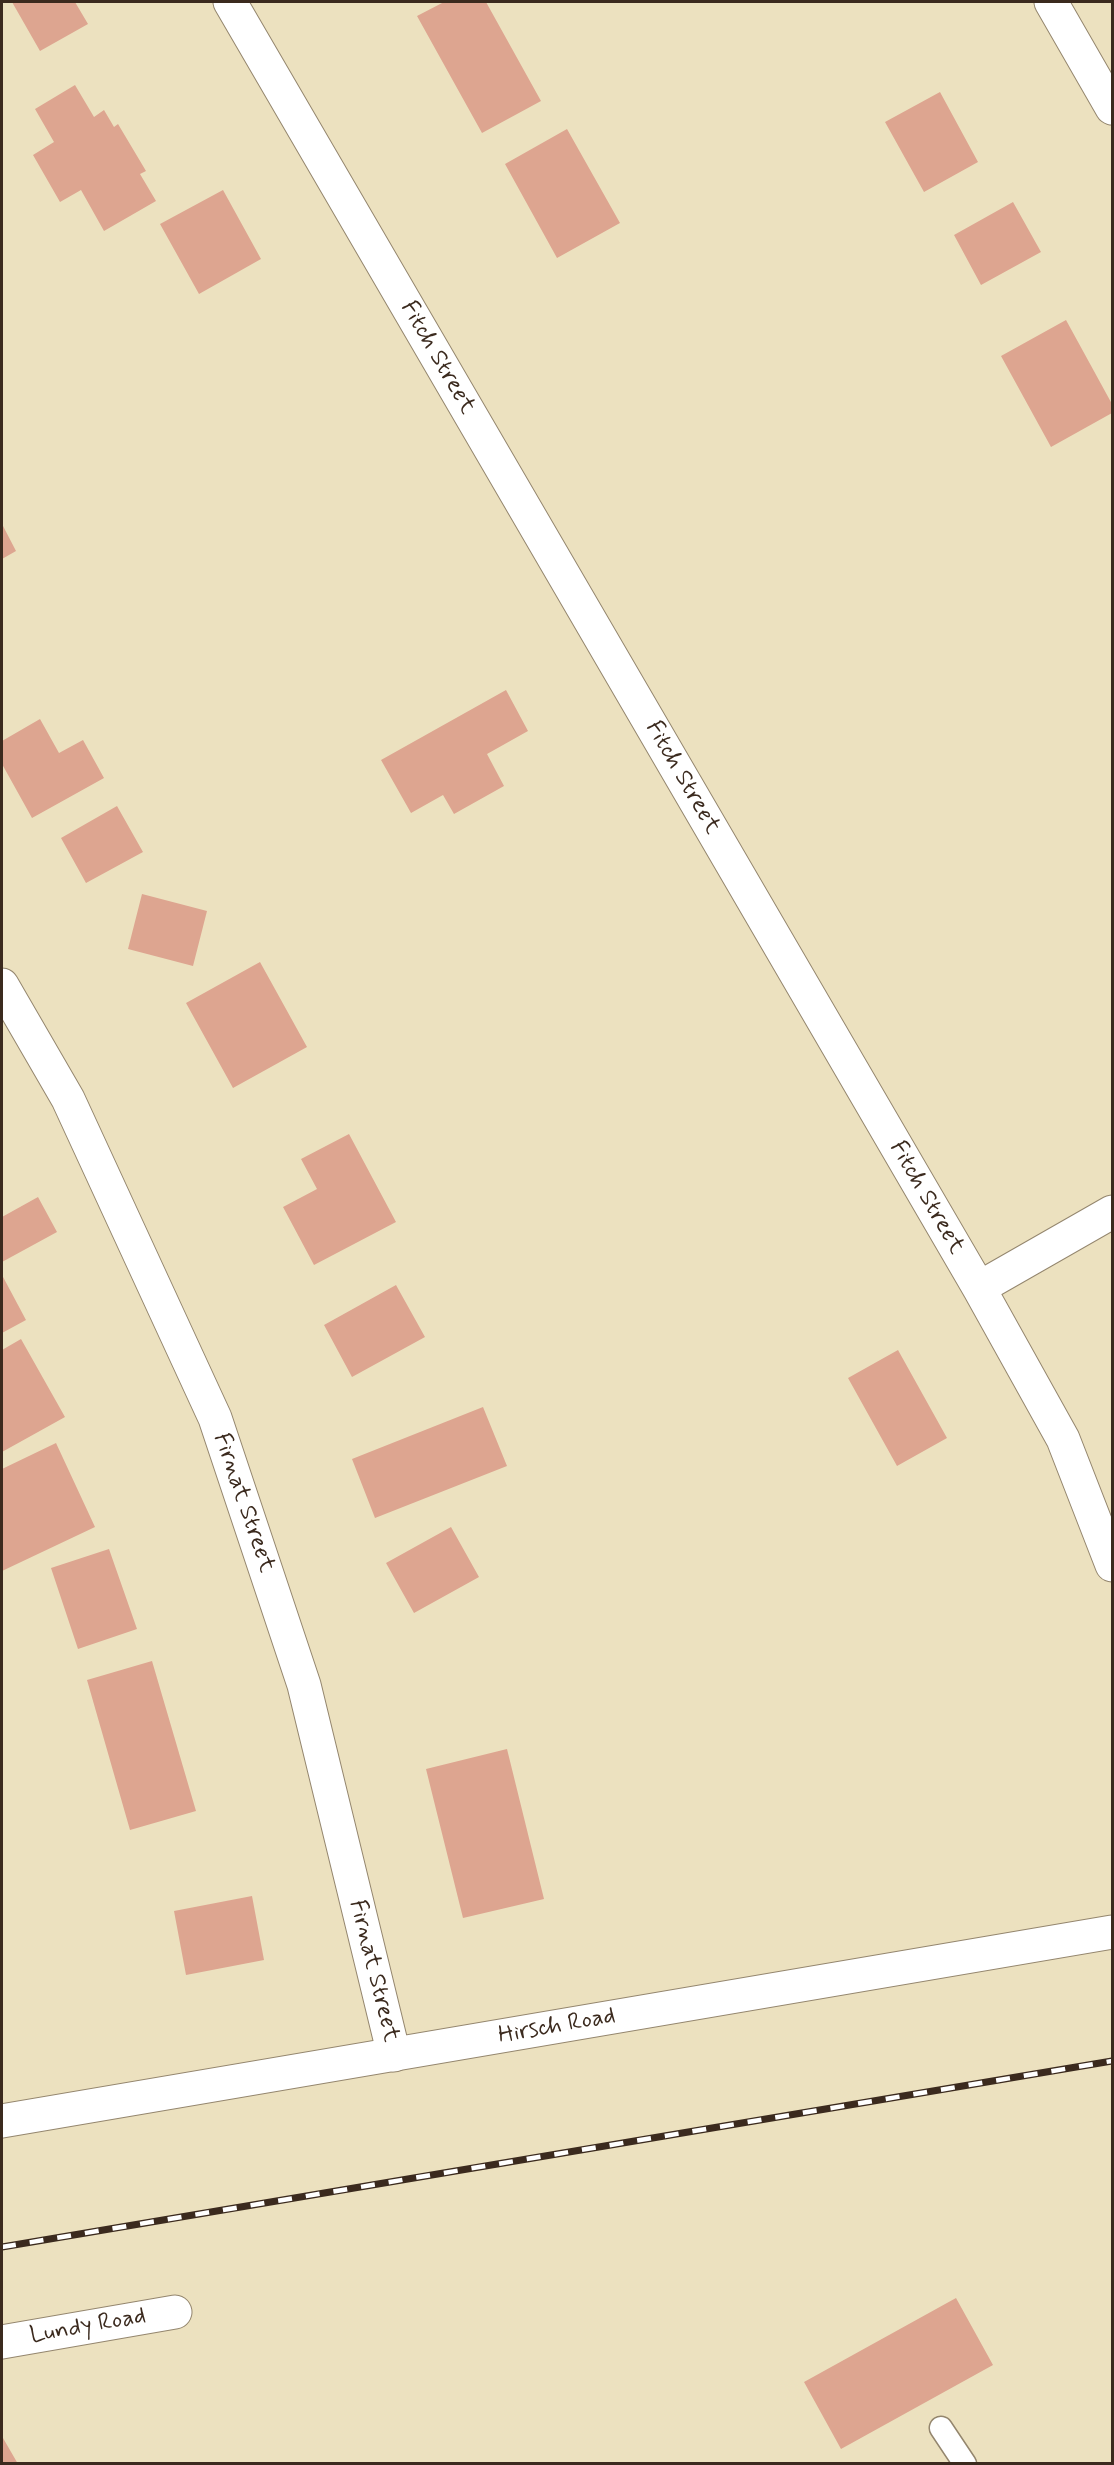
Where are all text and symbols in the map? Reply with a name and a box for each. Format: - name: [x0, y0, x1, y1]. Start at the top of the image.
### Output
- street label: Fitch Street: [393, 296, 481, 420]
- street label: Fitch Street: [638, 716, 726, 840]
- street label: Fitch Street: [882, 1136, 970, 1260]
- street label: Firnat Street: [206, 1430, 280, 1576]
- street label: Firnat Street: [341, 1897, 405, 2045]
- street label: Hirsch Road: [496, 2003, 618, 2051]
- street label: Lundy Road: [28, 2303, 148, 2351]

